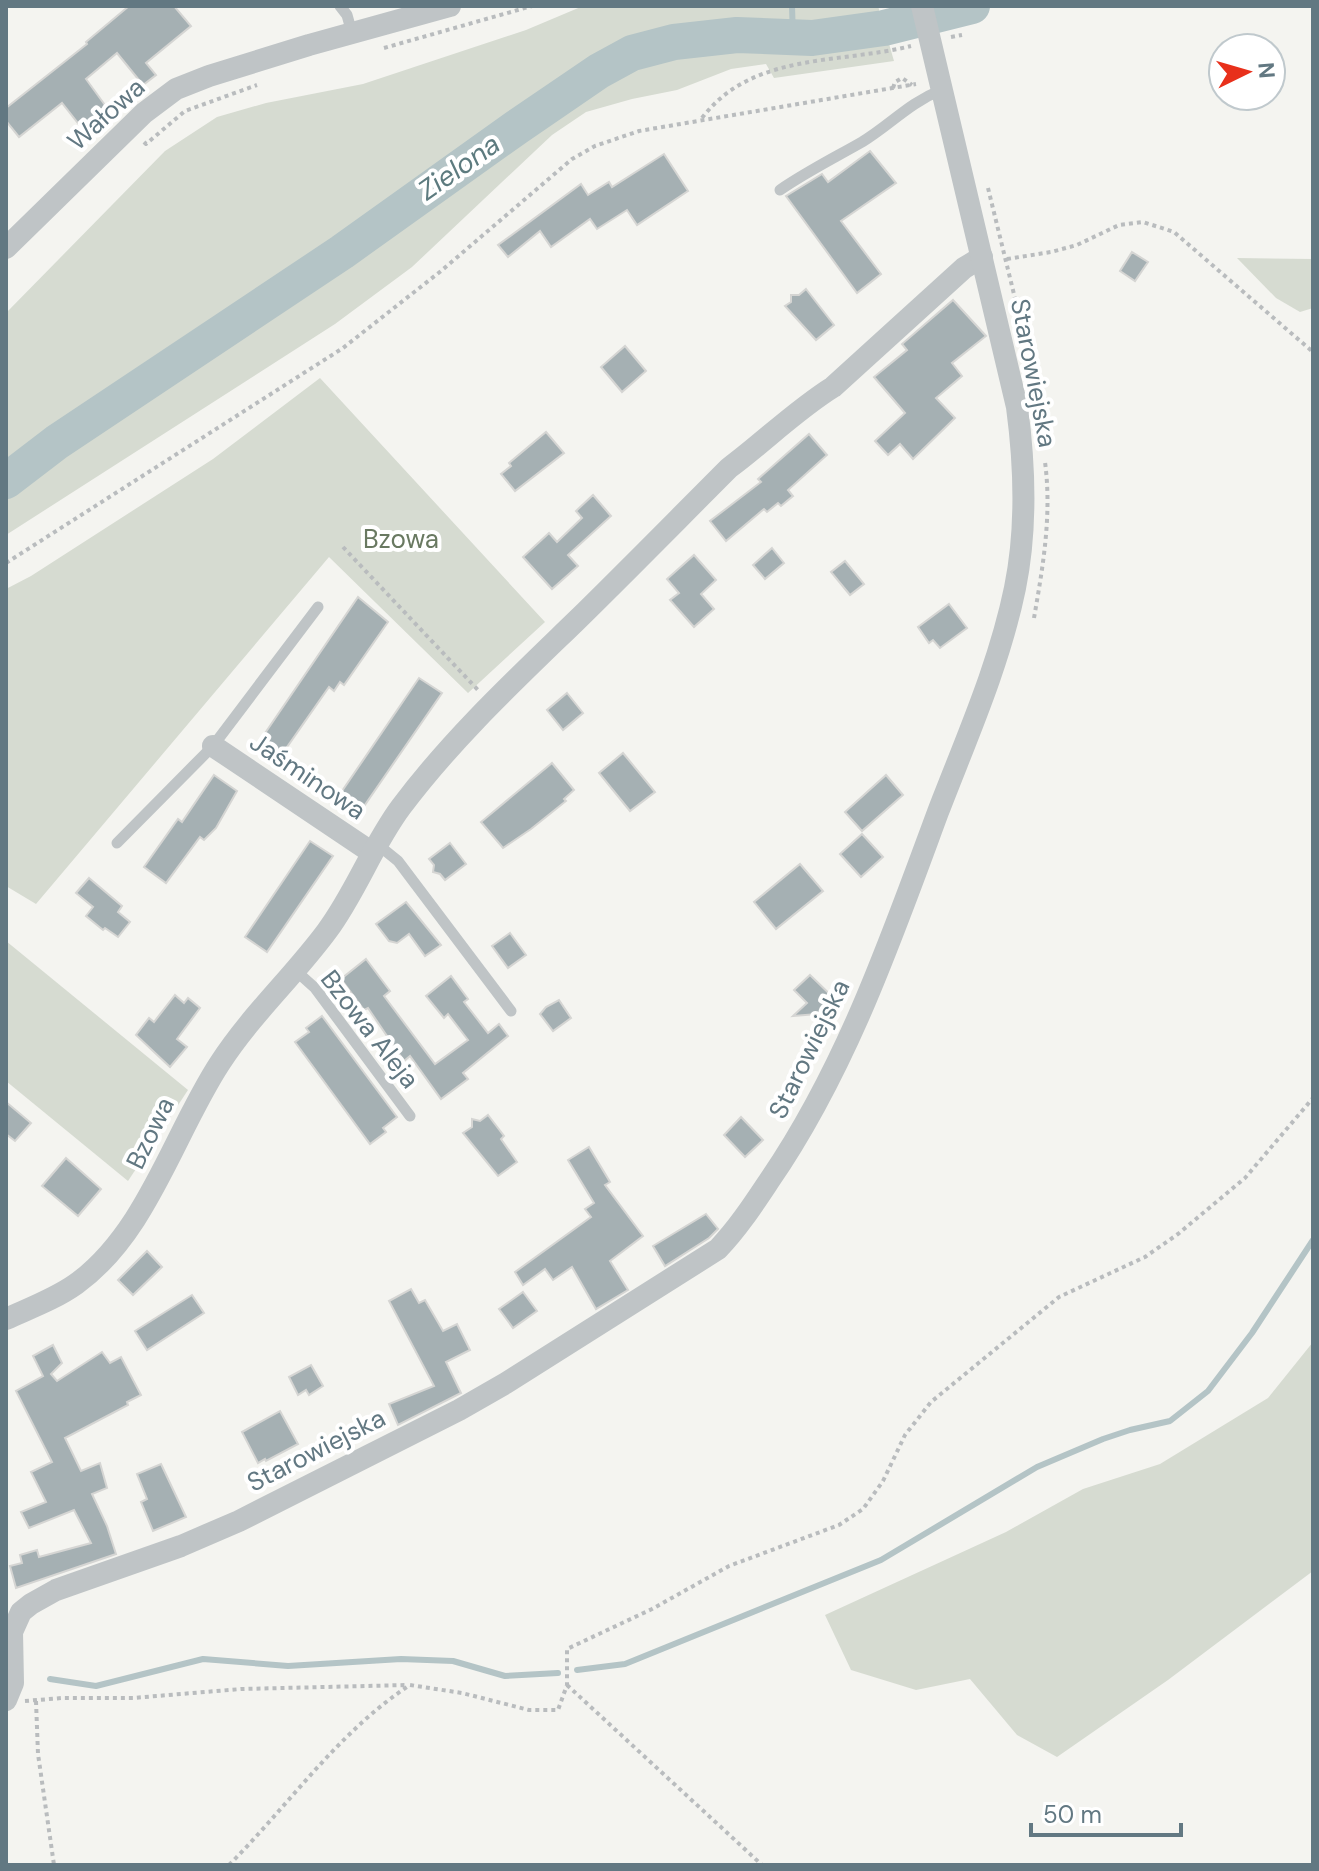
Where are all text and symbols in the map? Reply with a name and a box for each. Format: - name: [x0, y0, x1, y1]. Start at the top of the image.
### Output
- north arrow: [1207, 32, 1287, 112]
- text: N: [1251, 61, 1282, 80]
- street label: Wałowa: [60, 70, 152, 158]
- water label: Zielona: [411, 125, 507, 209]
- street label: Starowiejska: [1003, 296, 1065, 450]
- park label: Bzowa: [363, 522, 439, 556]
- street label: Jaśminowa: [243, 725, 373, 827]
- street label: Bzowa Aleja: [313, 963, 427, 1095]
- street label: Starowiejska: [761, 974, 857, 1124]
- street label: Bzowa: [118, 1091, 182, 1175]
- street label: Starowiejska: [241, 1401, 391, 1499]
- scale bar: [1031, 1787, 1181, 1837]
- text: 50 m: [1043, 1799, 1102, 1830]

